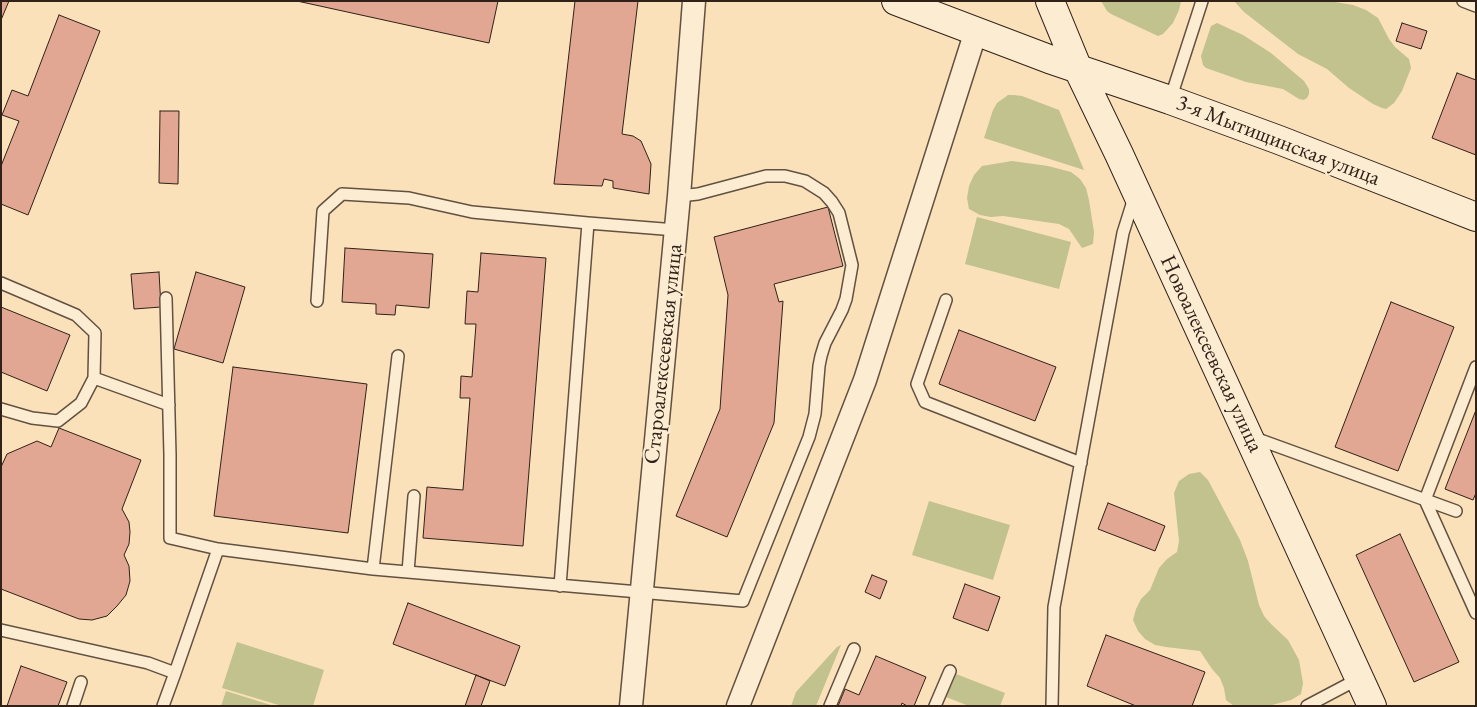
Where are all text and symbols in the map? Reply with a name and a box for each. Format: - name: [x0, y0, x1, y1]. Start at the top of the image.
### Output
- street label: 3-я Мытищинская улица: [1172, 90, 1384, 192]
- street label: Староалексеевская улица: [639, 243, 689, 465]
- street label: Новоалексеевская улица: [1154, 251, 1268, 457]

